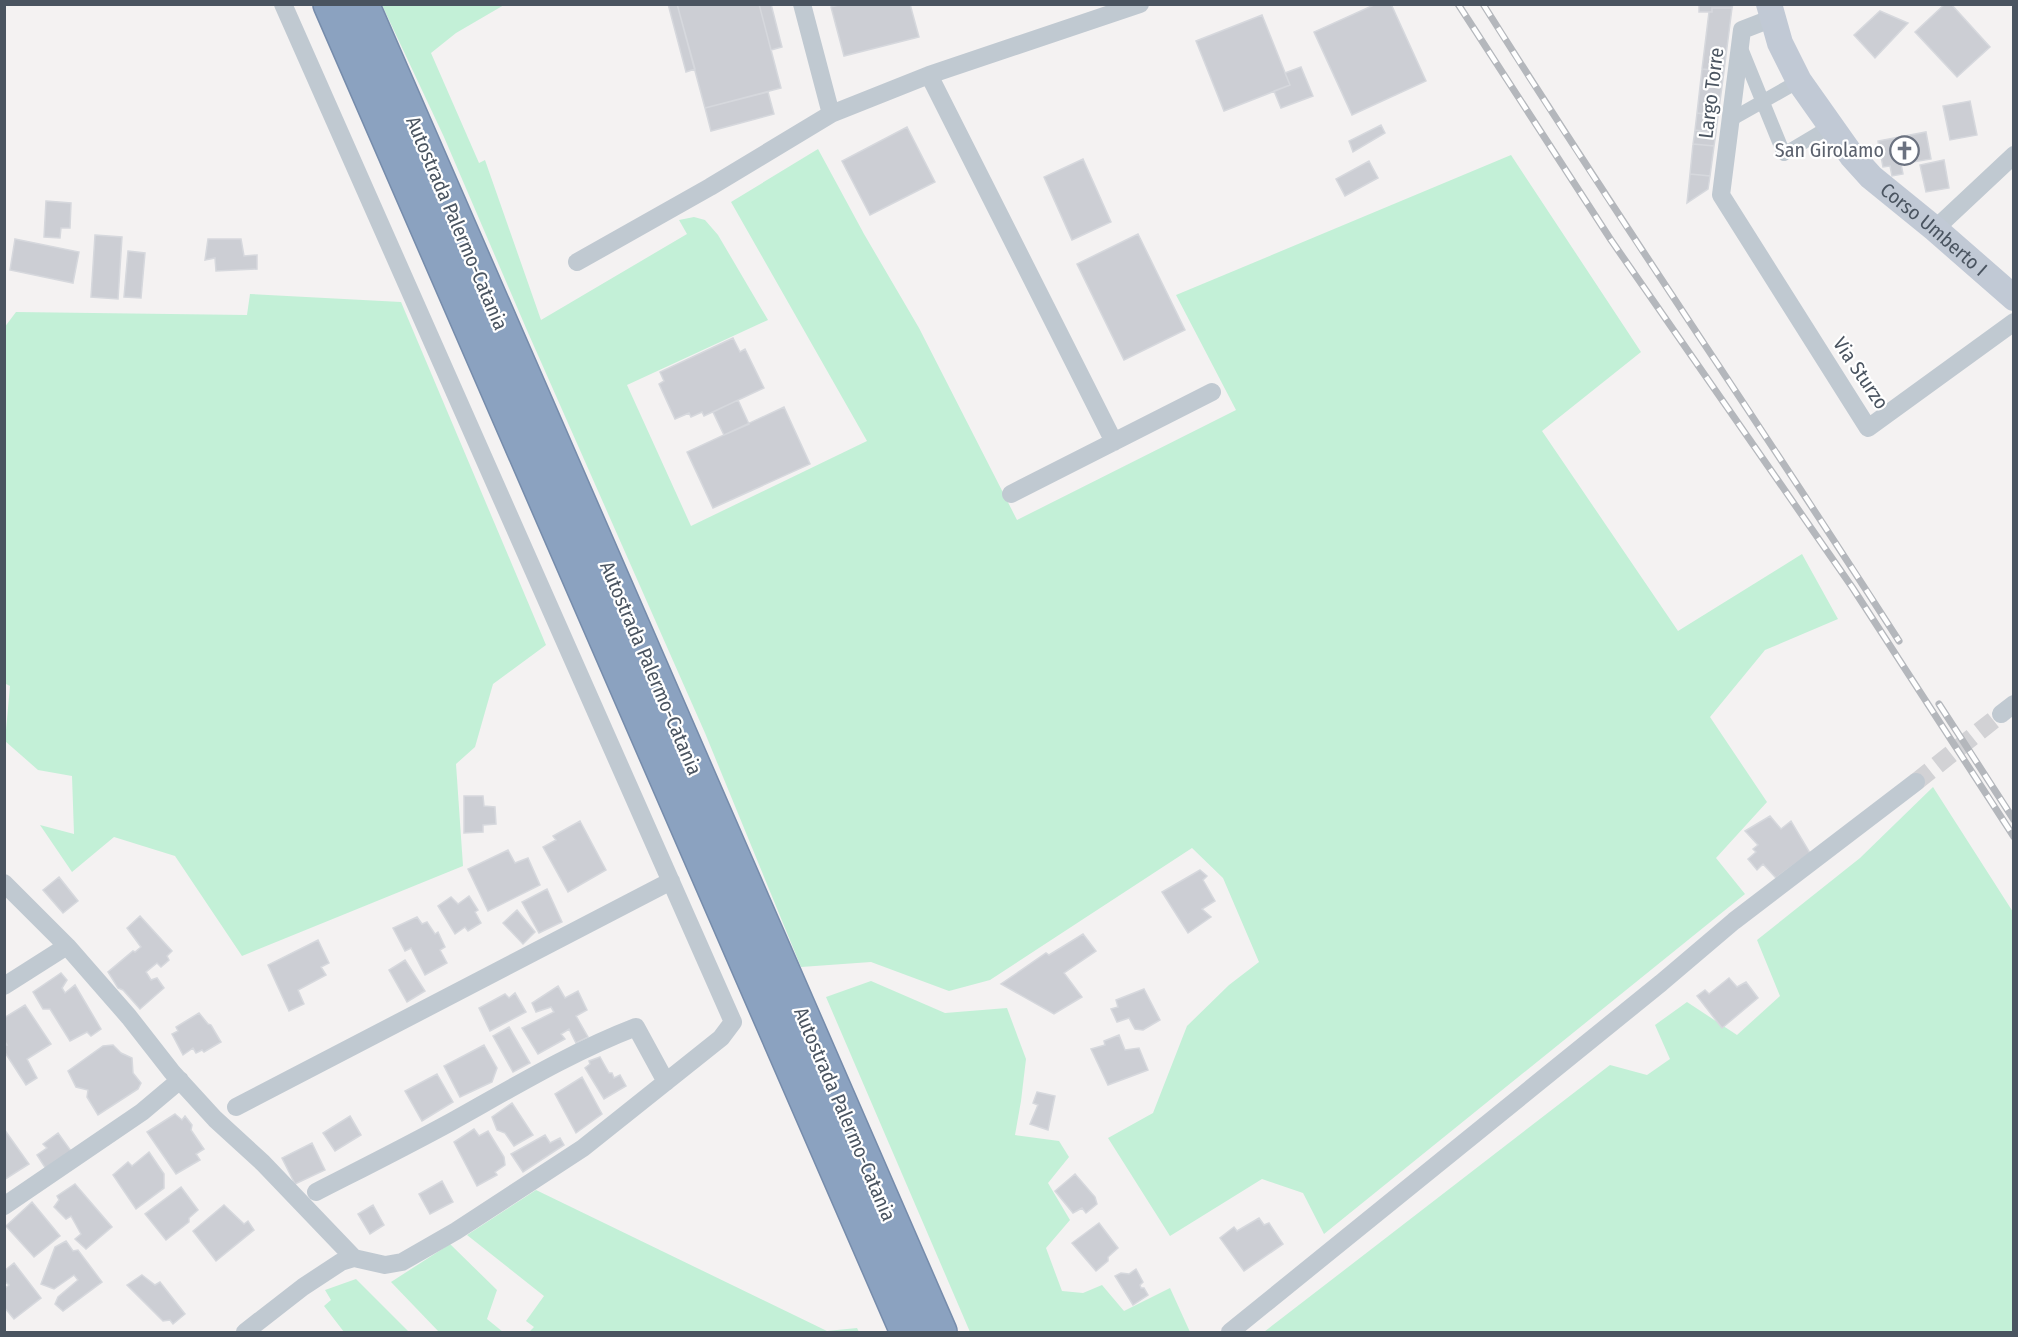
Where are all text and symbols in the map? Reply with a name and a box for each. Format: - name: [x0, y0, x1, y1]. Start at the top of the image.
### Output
- street label: Largo Torre: [1694, 46, 1728, 140]
- street label: Autostrada Palermo-Catania: [401, 113, 513, 333]
- church icon: San Girolamo: [1889, 134, 1921, 166]
- place label: San Girolamo: [1775, 138, 1884, 162]
- street label: Corso Umberto I: [1876, 178, 1992, 281]
- street label: Via Sturzo: [1828, 332, 1894, 414]
- street label: Autostrada Palermo-Catania: [595, 558, 707, 778]
- street label: Autostrada Palermo-Catania: [789, 1004, 901, 1224]

